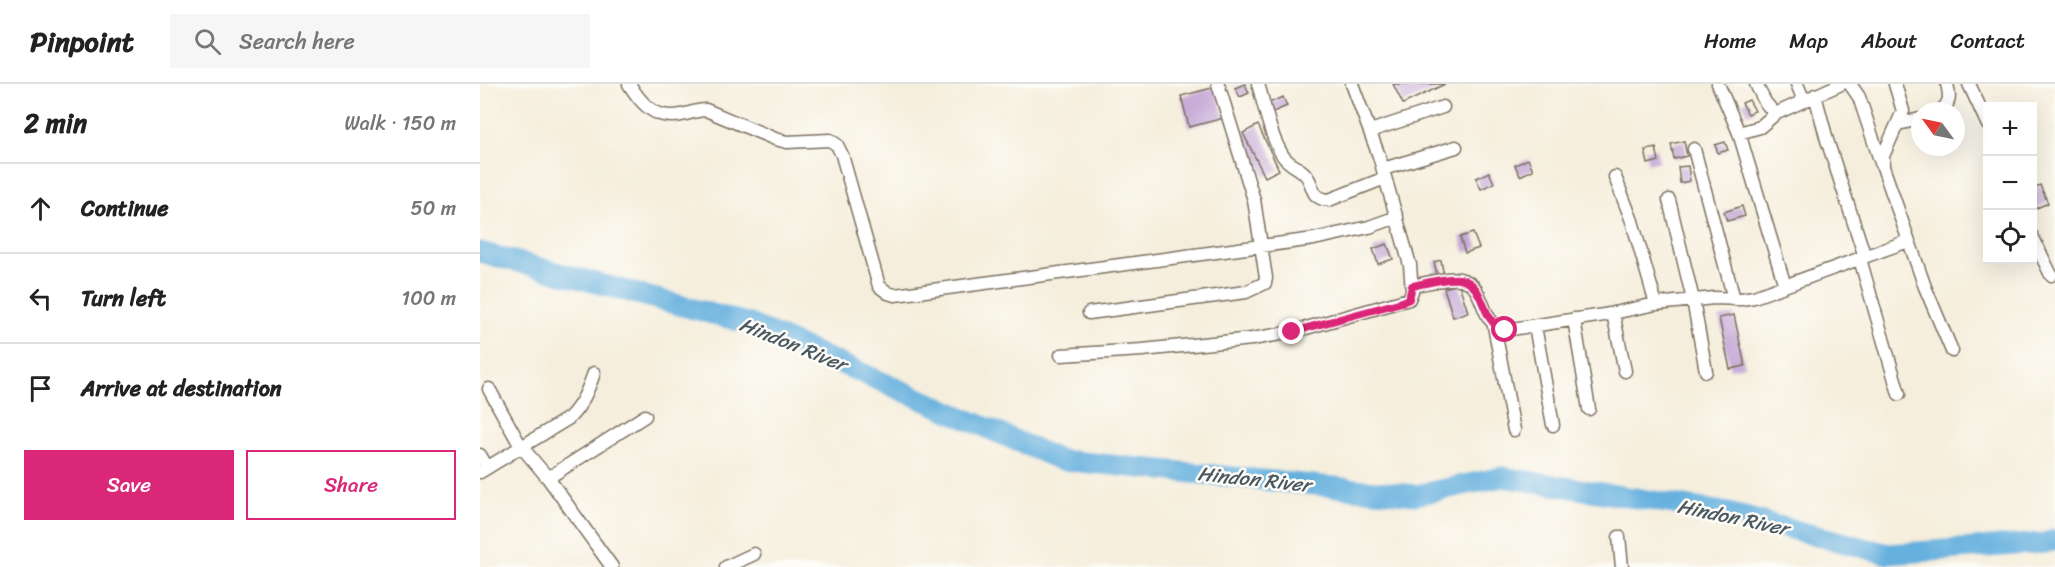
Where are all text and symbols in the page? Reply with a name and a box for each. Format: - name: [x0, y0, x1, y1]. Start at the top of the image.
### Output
- search box: [170, 14, 590, 68]
- text: Pinpoint: [30, 17, 134, 66]
- text: Search here: [239, 22, 355, 61]
- text: Home: [1704, 22, 1756, 60]
- text: Map: [1789, 22, 1828, 60]
- text: About: [1861, 22, 1918, 60]
- text: Contact: [1951, 22, 2025, 60]
- icon: search: [191, 25, 224, 58]
- text: 2 min: [24, 100, 87, 146]
- north arrow: [1911, 102, 1965, 156]
- map controls: [1983, 102, 2037, 264]
- button: +: [1983, 102, 2037, 156]
- text: Walk · 150 m: [344, 106, 456, 141]
- button: −: [1983, 156, 2037, 210]
- text: Continue: [81, 189, 169, 228]
- text: 50 m: [411, 191, 456, 226]
- icon: ahead: [24, 192, 57, 225]
- button: locate: [1983, 210, 2037, 264]
- text: Turn left: [81, 279, 166, 318]
- text: 100 m: [402, 281, 456, 316]
- icon: left: [24, 282, 57, 315]
- water label: Hindon River: [734, 307, 855, 383]
- route start: [1491, 316, 1517, 342]
- route end: [1278, 318, 1304, 344]
- text: Arrive at destination: [81, 369, 282, 408]
- icon: arrive: [24, 372, 57, 405]
- button: Save: [24, 450, 234, 520]
- button: Share: [246, 450, 456, 520]
- water label: Hindon River: [1196, 456, 1316, 503]
- water label: Hindon River: [1674, 489, 1795, 547]

